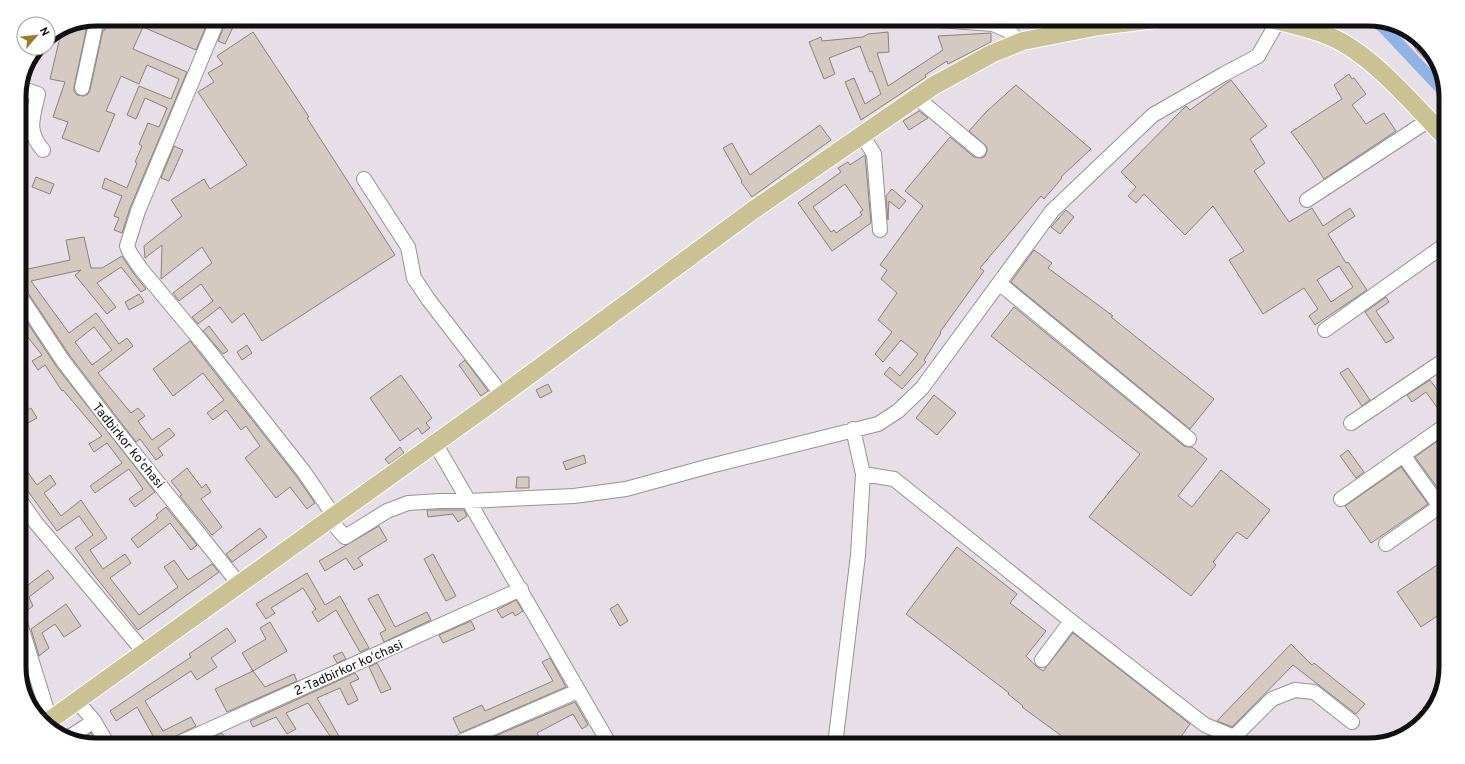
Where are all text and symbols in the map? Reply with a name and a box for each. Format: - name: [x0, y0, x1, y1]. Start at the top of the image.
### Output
- north arrow: [16, 16, 56, 56]
- text: N: [36, 25, 52, 39]
- street label: Tadbirkor koʻchasi: [88, 400, 167, 492]
- street label: 2-Tadbirkor koʻchasi: [292, 638, 406, 700]

